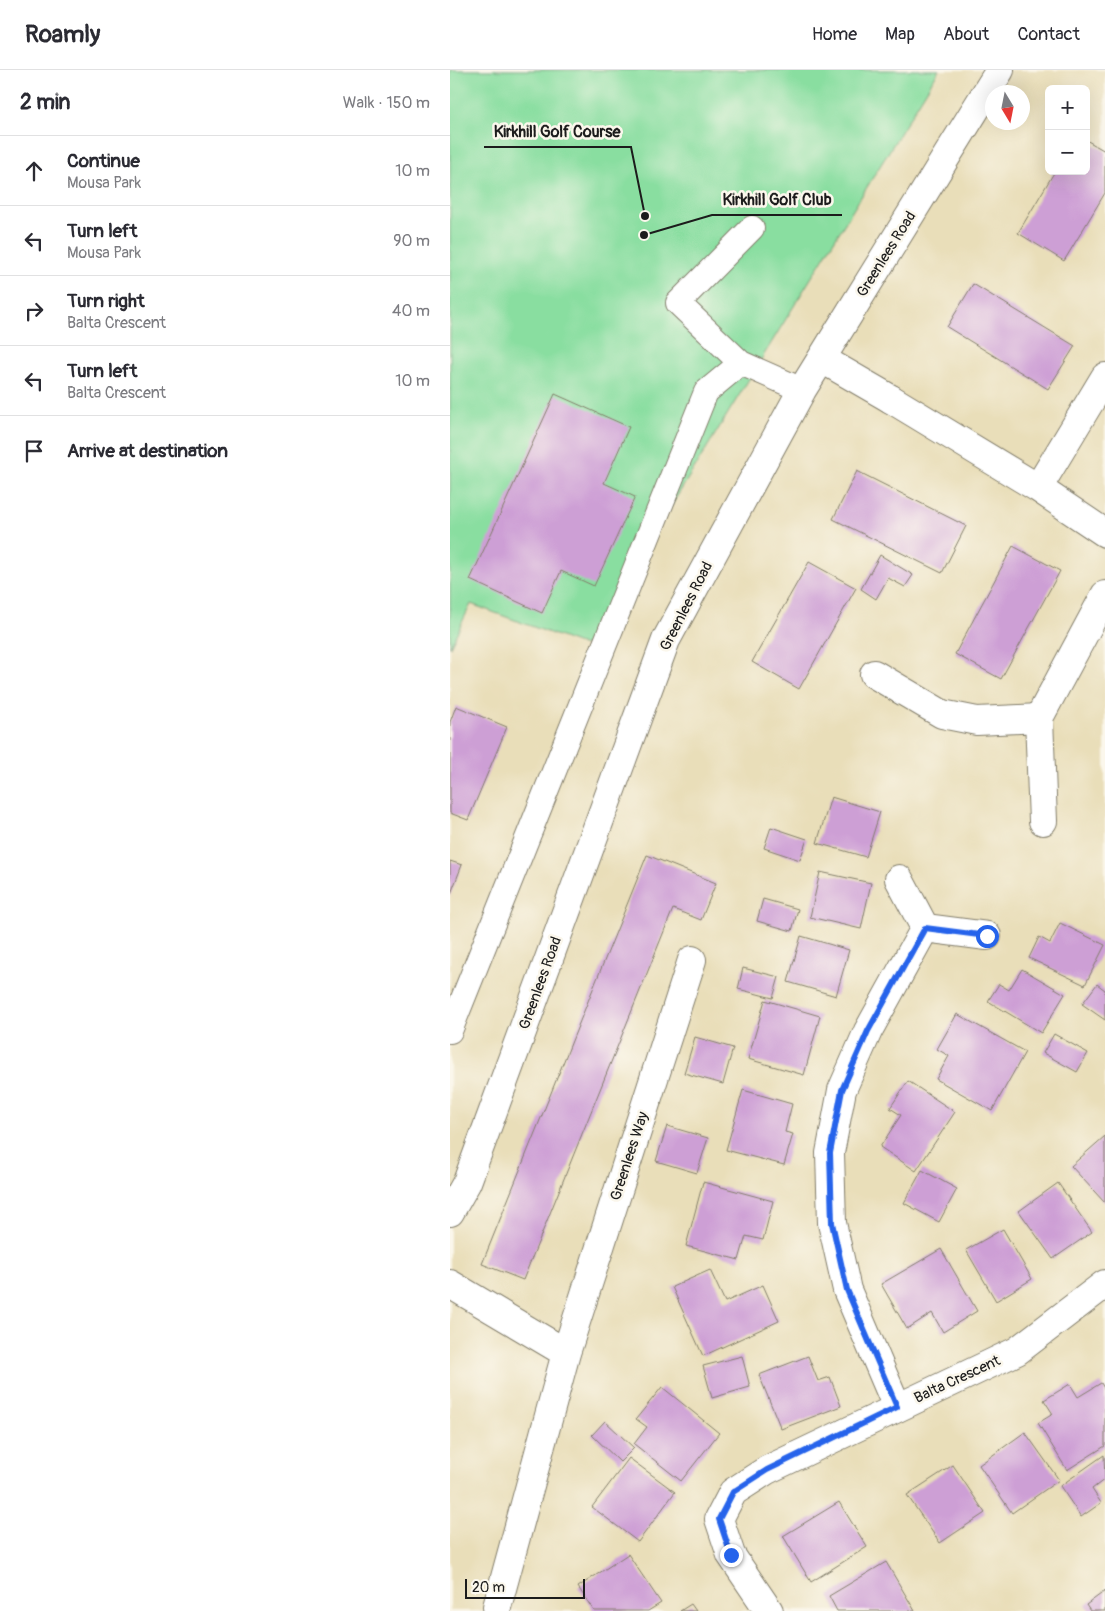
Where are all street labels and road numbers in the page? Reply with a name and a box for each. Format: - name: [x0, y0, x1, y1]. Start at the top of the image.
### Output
- street label: Greenlees Road: [853, 208, 920, 301]
- street label: Greenlees Road: [656, 559, 717, 654]
- street label: Greenlees Road: [515, 934, 566, 1032]
- street label: Greenlees Way: [606, 1109, 653, 1203]
- street label: Balta Crescent: [911, 1351, 1004, 1408]

